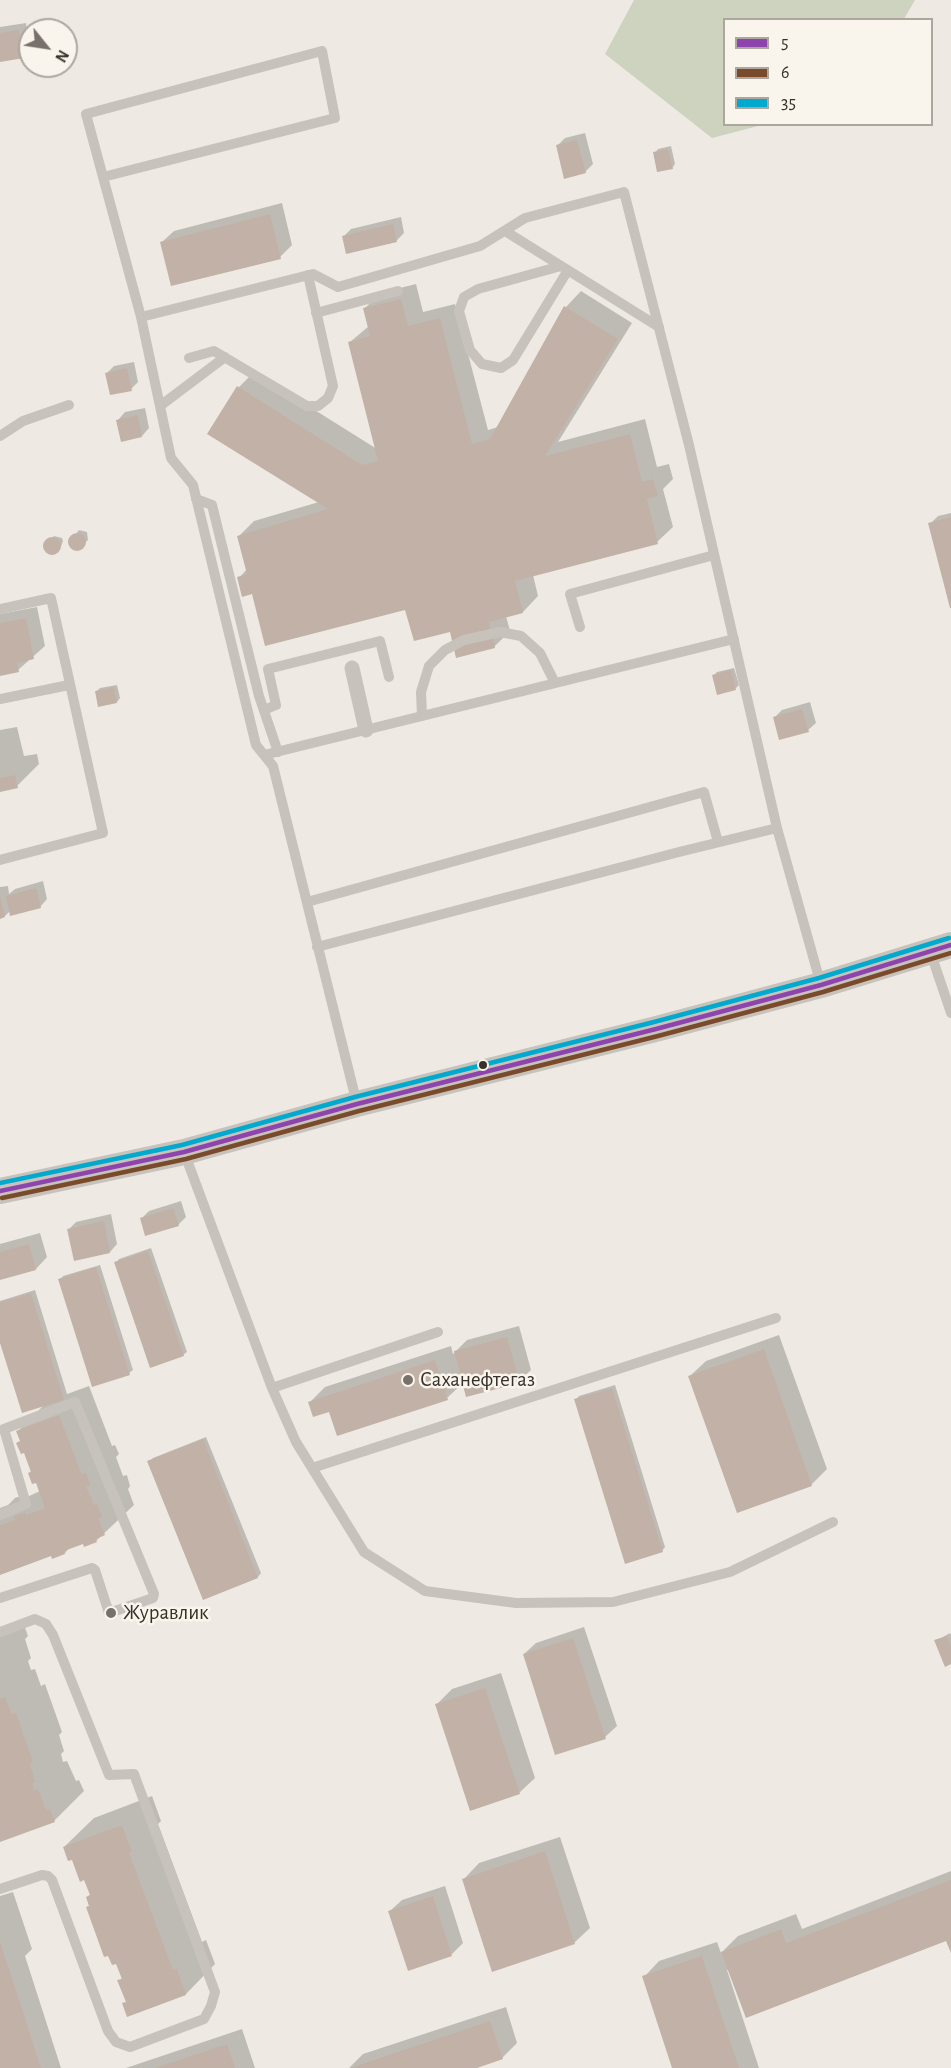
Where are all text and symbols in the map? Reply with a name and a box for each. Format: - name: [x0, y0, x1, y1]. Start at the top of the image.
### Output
- north arrow: [18, 18, 78, 78]
- legend: [723, 18, 933, 126]
- text: 5: [781, 34, 789, 52]
- text: N: [52, 47, 72, 65]
- text: 6: [781, 64, 789, 82]
- text: 35: [781, 94, 796, 112]
- unlabelled marker: [477, 1059, 489, 1071]
- place label: Саханефтегаз: [420, 1367, 535, 1393]
- marker: Саханефтегаз: [401, 1373, 415, 1387]
- place label: Журавлик: [123, 1600, 209, 1626]
- marker: Журавлик: [104, 1606, 118, 1620]

